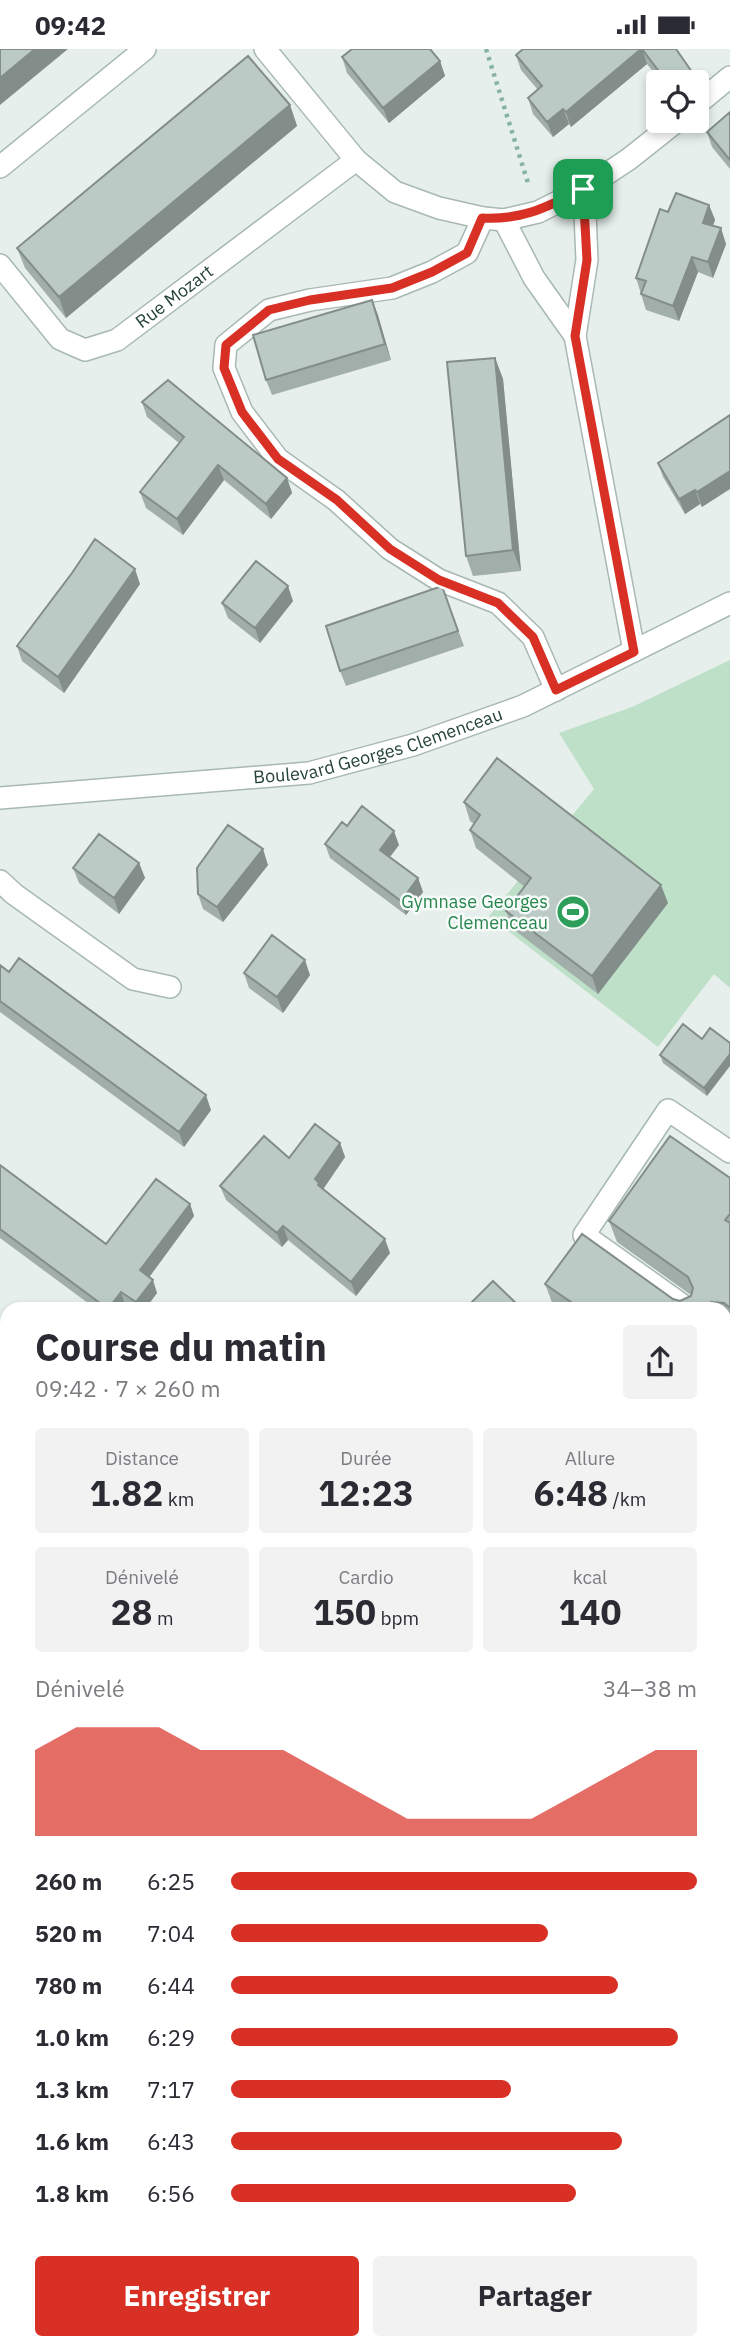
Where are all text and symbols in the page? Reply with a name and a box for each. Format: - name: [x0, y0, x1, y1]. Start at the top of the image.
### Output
- text: 09:42: [35, 8, 106, 42]
- map controls: [646, 70, 709, 133]
- button: locate: [646, 70, 709, 133]
- pin: [553, 159, 613, 219]
- icon: arrive: [564, 170, 602, 208]
- street label: Rue Mozart: [131, 260, 218, 333]
- street label: Boulevard Georges Clemenceau: [252, 702, 505, 788]
- place label: Gymnase Georges Clemenceau: [401, 890, 548, 934]
- sports icon: Gymnase Georges Clemenceau: [554, 893, 592, 931]
- text: Course du matin: [35, 1322, 327, 1371]
- button: share: [623, 1325, 697, 1399]
- text: 09:42 · 7 × 260 m: [35, 1373, 221, 1403]
- text: Distance: [105, 1446, 179, 1470]
- text: Durée: [340, 1446, 392, 1470]
- text: Allure: [565, 1446, 615, 1470]
- text: 1.82: [90, 1470, 163, 1516]
- text: 12:23: [318, 1470, 414, 1516]
- text: 6:48: [534, 1470, 608, 1516]
- text: km: [163, 1487, 194, 1511]
- text: /km: [608, 1487, 646, 1511]
- text: Dénivelé: [105, 1565, 179, 1589]
- text: Cardio: [338, 1565, 394, 1589]
- text: kcal: [573, 1565, 607, 1589]
- text: 28: [110, 1589, 152, 1635]
- text: 150: [313, 1589, 376, 1635]
- text: 140: [558, 1589, 622, 1635]
- text: m: [152, 1606, 174, 1630]
- text: bpm: [376, 1606, 419, 1630]
- text: Dénivelé: [35, 1673, 125, 1703]
- text: 34–38 m: [603, 1673, 697, 1703]
- text: 260 m: [35, 1866, 102, 1896]
- text: 6:25: [147, 1866, 195, 1896]
- text: 520 m: [35, 1918, 102, 1948]
- text: 7:04: [147, 1918, 195, 1948]
- text: 780 m: [35, 1970, 102, 2000]
- text: 6:44: [147, 1970, 195, 2000]
- text: 1.0 km: [35, 2022, 109, 2052]
- text: 6:29: [147, 2022, 195, 2052]
- text: 1.3 km: [35, 2074, 109, 2104]
- text: 7:17: [147, 2074, 195, 2104]
- text: 1.6 km: [35, 2126, 109, 2156]
- text: 6:43: [147, 2126, 195, 2156]
- text: 1.8 km: [35, 2178, 109, 2208]
- text: 6:56: [147, 2178, 195, 2208]
- button: Enregistrer: [35, 2256, 359, 2336]
- button: Partager: [373, 2256, 697, 2336]

